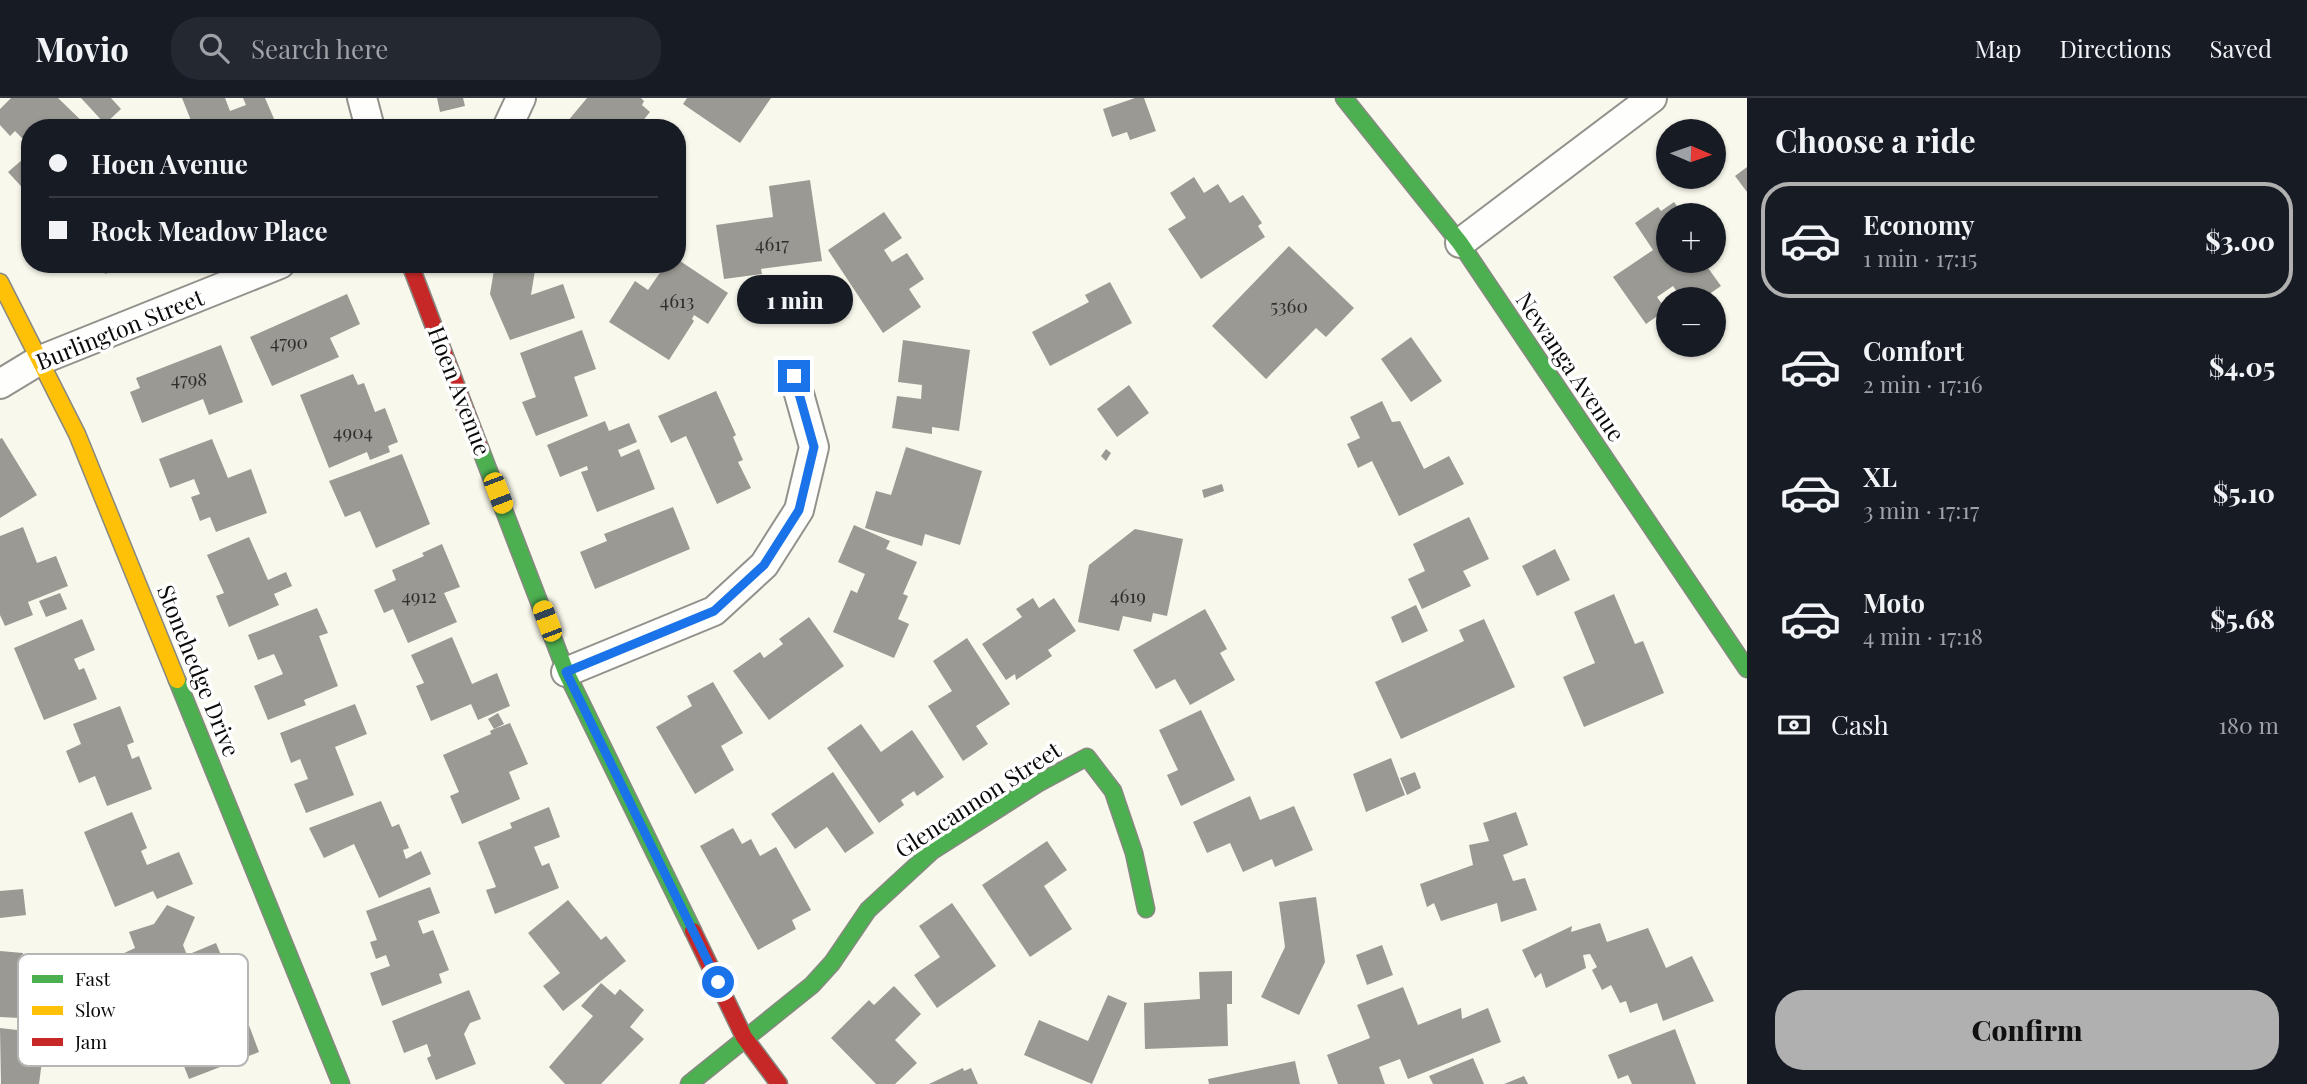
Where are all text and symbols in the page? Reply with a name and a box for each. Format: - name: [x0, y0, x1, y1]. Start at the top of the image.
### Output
- search box: [171, 17, 661, 80]
- text: Movio: [35, 26, 129, 70]
- icon: search: [195, 29, 233, 67]
- text: Search here: [251, 31, 388, 66]
- text: Map: [1975, 32, 2021, 64]
- text: Directions: [2059, 32, 2172, 64]
- text: Saved: [2210, 32, 2272, 64]
- text: Choose a ride: [1775, 118, 1976, 161]
- north arrow: [1656, 119, 1726, 189]
- map controls: [1656, 119, 1726, 357]
- text: Hoen Avenue: [91, 146, 248, 181]
- button: +: [1656, 203, 1726, 273]
- text: Economy: [1863, 207, 1974, 242]
- icon: car: [1779, 209, 1842, 272]
- text: Rock Meadow Place: [91, 213, 328, 248]
- text: $3.00: [2205, 223, 2275, 258]
- house number: 4617: [755, 230, 789, 256]
- text: 1 min · 17:15: [1863, 242, 1977, 273]
- callout: 1 min: [736, 274, 852, 324]
- street label: Burlington Street: [31, 281, 209, 376]
- text: 1 min: [767, 284, 823, 315]
- street label: Newanga Avenue: [1510, 285, 1633, 447]
- house number: 4613: [660, 287, 694, 313]
- button: −: [1656, 287, 1726, 357]
- house number: 5360: [1270, 292, 1308, 318]
- street label: Hoen Avenue: [422, 322, 499, 459]
- house number: 4790: [270, 328, 308, 354]
- text: Comfort: [1863, 333, 1964, 368]
- icon: car: [1779, 335, 1842, 398]
- text: $4.05: [2209, 349, 2275, 384]
- route end: [778, 360, 810, 392]
- house number: 4798: [171, 365, 207, 391]
- text: 2 min · 17:16: [1863, 368, 1983, 399]
- house number: 4904: [333, 418, 373, 444]
- text: XL: [1863, 459, 1897, 494]
- icon: car: [1779, 461, 1842, 524]
- car: [481, 470, 516, 516]
- text: $5.10: [2213, 475, 2275, 510]
- text: 3 min · 17:17: [1863, 494, 1979, 525]
- street label: Stonehedge Drive: [151, 580, 248, 761]
- house number: 4912: [401, 582, 437, 608]
- house number: 4619: [1110, 582, 1146, 608]
- text: Moto: [1863, 585, 1925, 620]
- icon: car: [1779, 587, 1842, 650]
- car: [530, 598, 565, 644]
- text: $5.68: [2210, 601, 2275, 636]
- text: 4 min · 17:18: [1863, 620, 1983, 651]
- icon: cash: [1775, 706, 1813, 744]
- text: Cash: [1831, 707, 1889, 742]
- text: 180 m: [2219, 709, 2279, 740]
- street label: Glencannon Street: [888, 733, 1067, 864]
- legend: [18, 954, 248, 1066]
- text: Fast: [75, 965, 111, 991]
- route start: [702, 966, 734, 998]
- button: Confirm: [1775, 990, 2279, 1070]
- text: Slow: [75, 996, 116, 1022]
- text: Jam: [74, 1028, 107, 1054]

